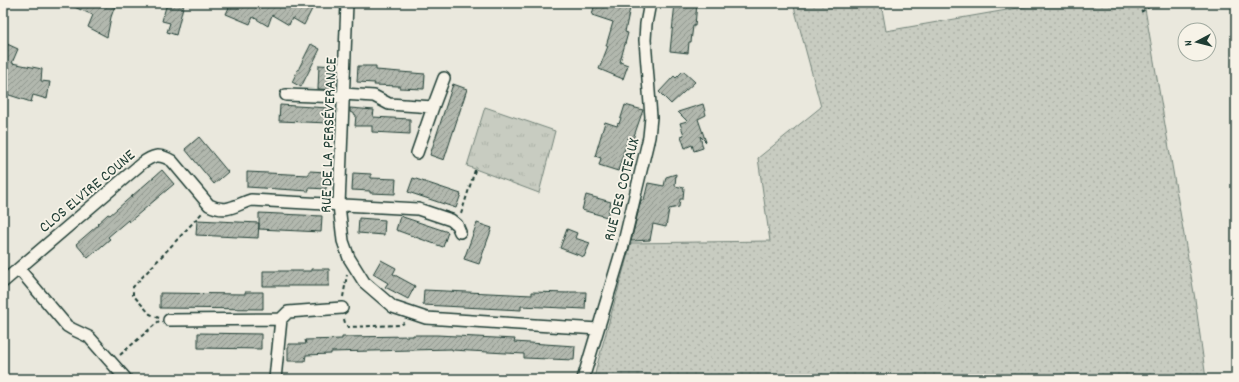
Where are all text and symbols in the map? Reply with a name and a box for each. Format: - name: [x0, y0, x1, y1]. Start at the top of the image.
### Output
- north arrow: [1177, 22, 1217, 62]
- text: N: [1181, 39, 1197, 47]
- street label: RUE DE LA PERSÉVERANCE: [315, 56, 344, 213]
- street label: RUE DES COTEAUX: [599, 135, 646, 244]
- street label: CLOS ELVIRE COUNE: [34, 144, 141, 239]

